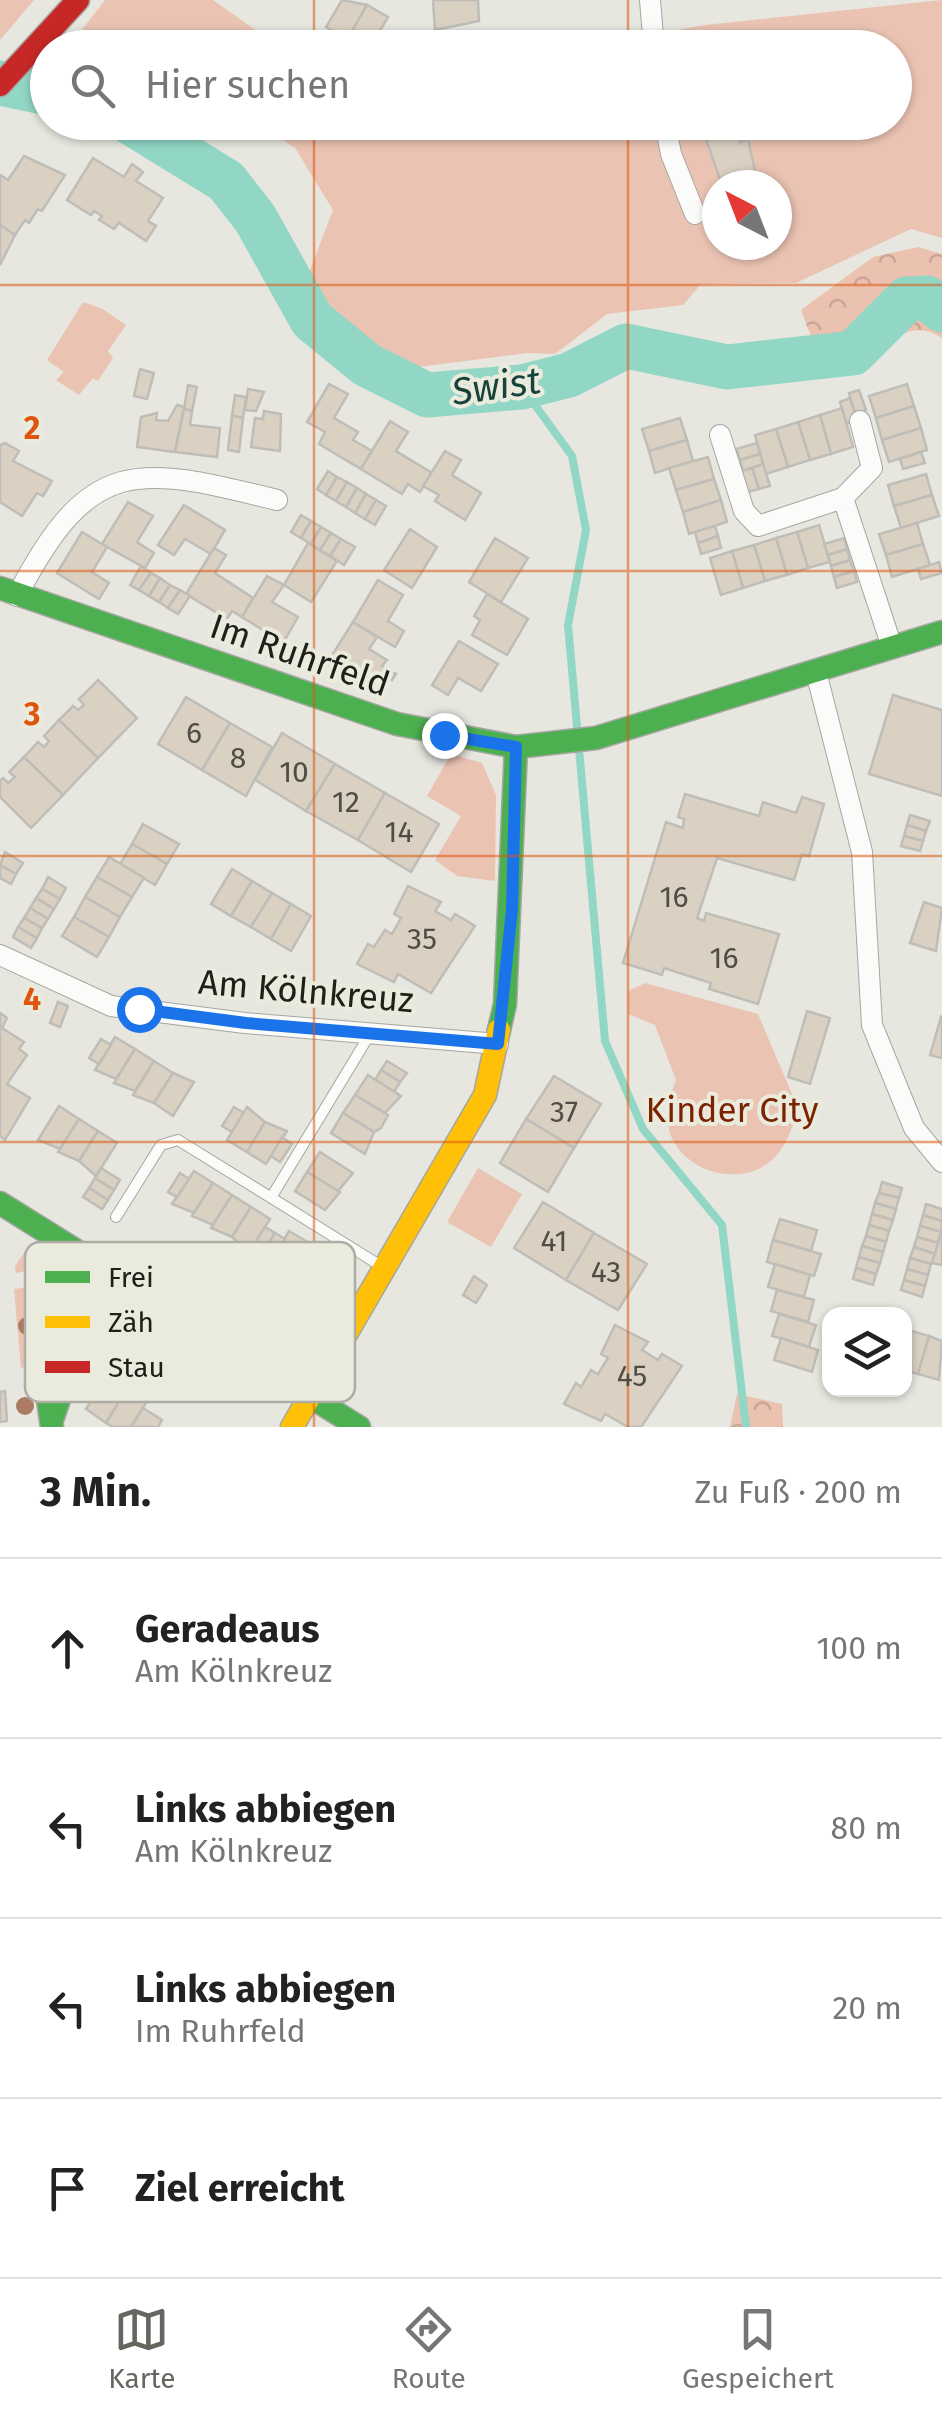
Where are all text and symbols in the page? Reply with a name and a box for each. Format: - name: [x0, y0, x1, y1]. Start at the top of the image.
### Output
- search box: [30, 30, 912, 140]
- icon: search: [65, 58, 120, 113]
- text: Hier suchen: [145, 62, 350, 108]
- north arrow: [702, 170, 792, 260]
- water label: Swist: [448, 357, 544, 415]
- text: 2: [24, 409, 40, 447]
- street label: Im Ruhrfeld: [205, 605, 395, 705]
- text: 3: [23, 695, 40, 733]
- route end: [422, 713, 468, 759]
- house number: 6: [186, 715, 202, 751]
- house number: 8: [230, 740, 246, 776]
- house number: 10: [279, 754, 309, 790]
- house number: 12: [332, 784, 360, 820]
- house number: 14: [385, 814, 414, 850]
- house number: 16: [660, 879, 688, 915]
- house number: 35: [407, 921, 437, 957]
- house number: 16: [710, 940, 738, 976]
- street label: Am Kölnkreuz: [197, 961, 415, 1021]
- text: 4: [23, 980, 41, 1018]
- route start: [117, 987, 163, 1033]
- park label: Kinder City: [646, 1089, 818, 1131]
- house number: 37: [550, 1094, 578, 1130]
- house number: 41: [540, 1223, 568, 1259]
- legend: [25, 1242, 355, 1402]
- house number: 43: [591, 1254, 621, 1290]
- text: Frei: [108, 1261, 154, 1294]
- text: Zäh: [108, 1306, 154, 1339]
- map controls: [822, 1307, 912, 1397]
- button: layers: [822, 1307, 912, 1397]
- text: Stau: [108, 1351, 165, 1384]
- house number: 45: [617, 1358, 647, 1394]
- text: 3 Min.: [40, 1467, 151, 1517]
- text: Zu Fuß · 200 m: [695, 1473, 902, 1511]
- text: Geradeaus: [135, 1606, 320, 1652]
- icon: ahead: [40, 1621, 95, 1676]
- text: 100 m: [817, 1629, 902, 1667]
- text: Am Kölnkreuz: [135, 1652, 332, 1690]
- text: Links abbiegen: [135, 1786, 396, 1832]
- icon: left: [40, 1801, 95, 1856]
- text: 80 m: [831, 1809, 902, 1847]
- text: Am Kölnkreuz: [135, 1832, 332, 1870]
- text: Links abbiegen: [135, 1966, 396, 2012]
- icon: left: [40, 1981, 95, 2036]
- text: 20 m: [832, 1989, 902, 2027]
- text: Im Ruhrfeld: [135, 2012, 306, 2050]
- icon: arrive: [40, 2161, 95, 2216]
- text: Ziel erreicht: [135, 2165, 344, 2211]
- tab: Karte: [108, 2302, 175, 2395]
- tab: Route: [392, 2302, 466, 2395]
- tab: Gespeichert: [682, 2302, 834, 2395]

